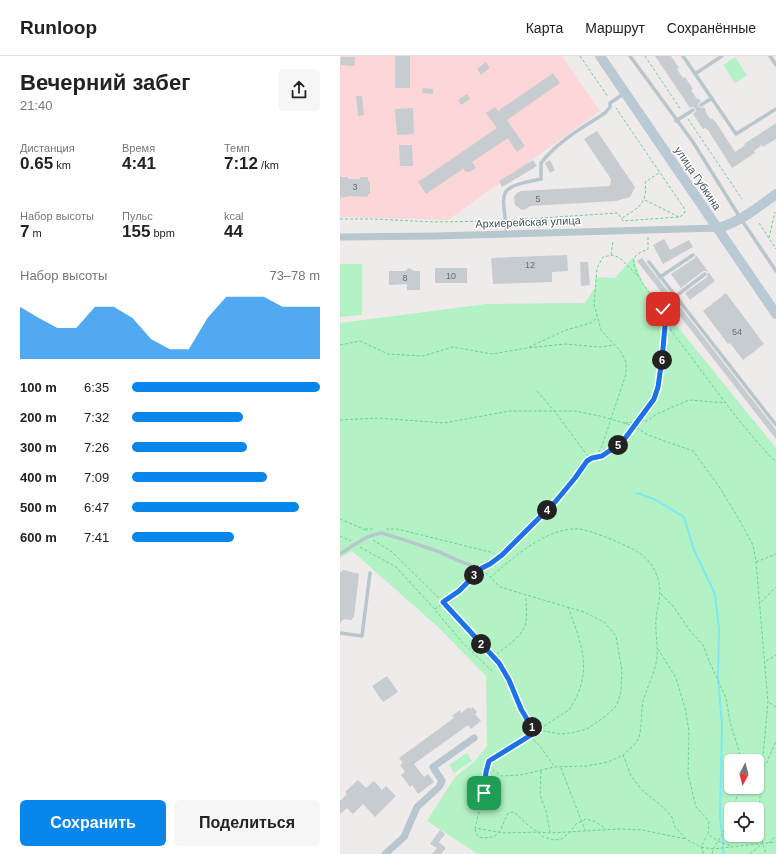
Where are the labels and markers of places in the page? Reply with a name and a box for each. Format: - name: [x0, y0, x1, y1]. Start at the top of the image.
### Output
- pin: [646, 292, 680, 326]
- pin: 6: [652, 350, 672, 370]
- pin: 5: [608, 435, 628, 455]
- pin: 4: [537, 500, 557, 520]
- pin: 3: [464, 565, 484, 585]
- pin: 2: [471, 634, 491, 654]
- pin: 1: [522, 717, 542, 737]
- pin: [467, 776, 501, 810]

